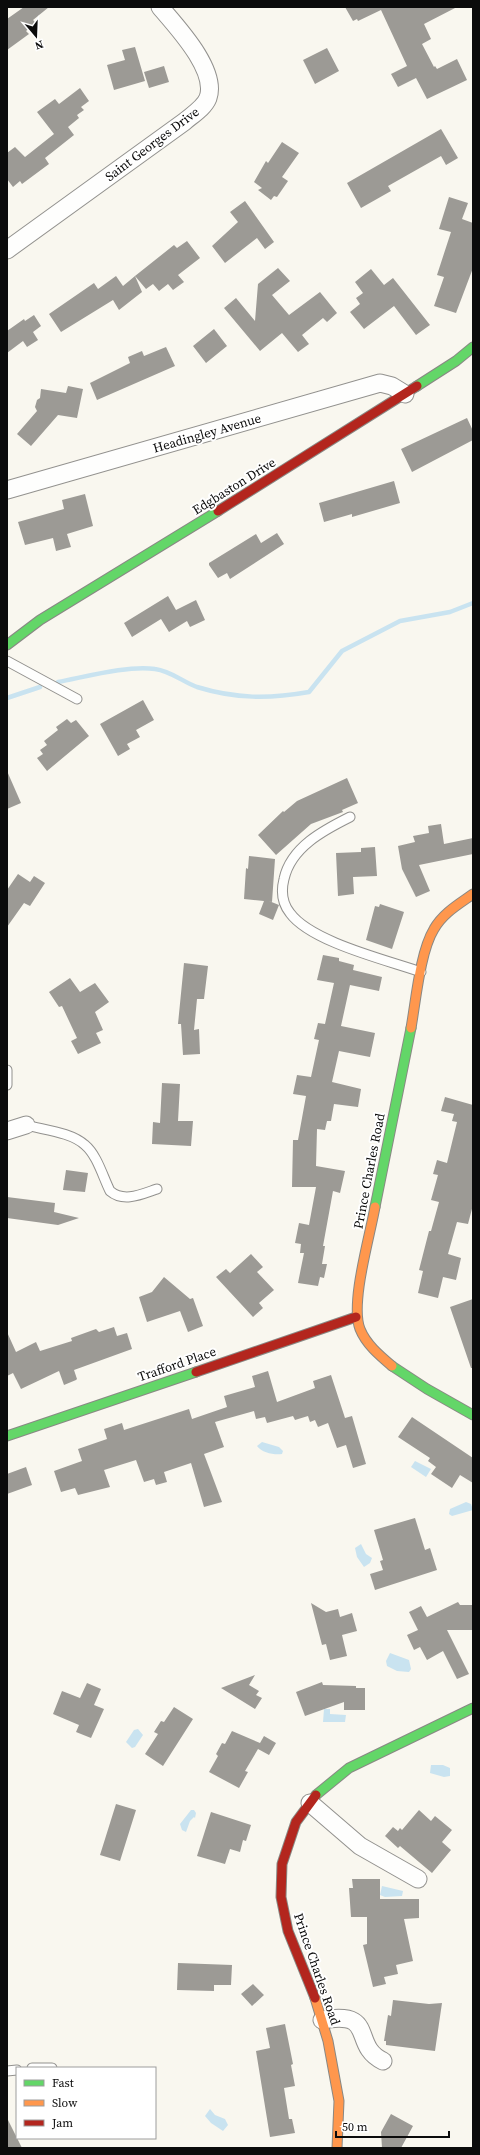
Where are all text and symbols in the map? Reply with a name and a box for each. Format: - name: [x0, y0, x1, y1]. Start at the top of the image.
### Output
- north arrow: [16, 16, 56, 56]
- text: N: [33, 37, 45, 53]
- street label: Saint Georges Drive: [102, 103, 203, 185]
- street label: Headingley Avenue: [151, 409, 263, 457]
- street label: Edgbaston Drive: [189, 453, 279, 518]
- street label: Prince Charles Road: [349, 1111, 389, 1230]
- street label: Trafford Place: [136, 1343, 219, 1385]
- street label: Prince Charles Road: [290, 1911, 344, 2028]
- legend: [16, 2067, 156, 2139]
- text: Fast: [52, 2075, 74, 2091]
- text: Slow: [52, 2095, 78, 2111]
- scale bar: [336, 2113, 449, 2139]
- text: Jam: [51, 2115, 73, 2131]
- text: 50 m: [342, 2119, 368, 2135]

